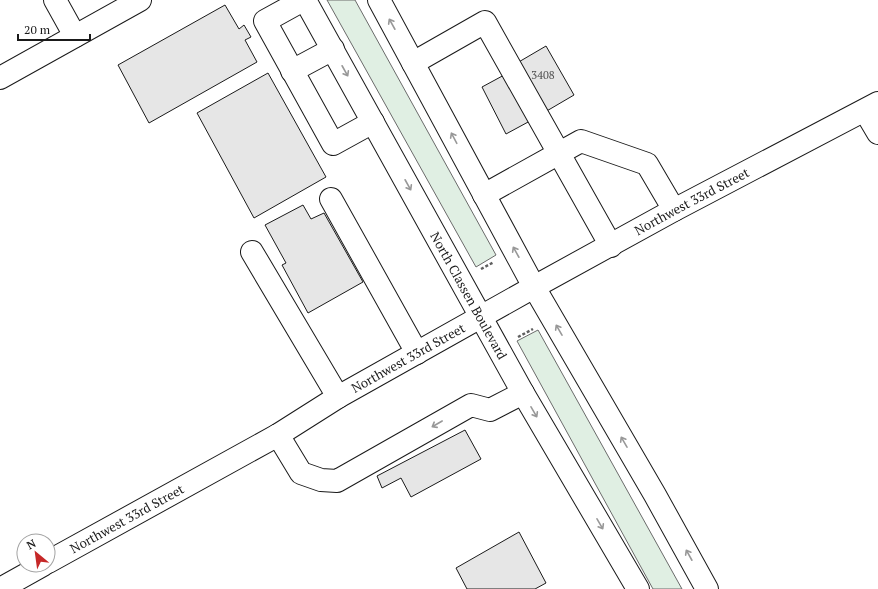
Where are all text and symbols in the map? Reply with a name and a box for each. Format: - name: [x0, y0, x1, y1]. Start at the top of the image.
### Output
- scale bar: [18, 16, 90, 42]
- one-way arrow: [387, 18, 395, 30]
- text: 20 m: [24, 22, 51, 37]
- one-way arrow: [341, 65, 349, 77]
- house number: 3408: [531, 68, 555, 82]
- one-way arrow: [449, 132, 457, 144]
- street label: Northwest 33rd Street: [631, 163, 752, 239]
- one-way arrow: [404, 178, 412, 190]
- street label: North Classen Boulevard: [426, 229, 512, 363]
- one-way arrow: [511, 247, 519, 259]
- street label: Northwest 33rd Street: [348, 319, 468, 397]
- one-way arrow: [554, 324, 562, 336]
- one-way arrow: [530, 406, 538, 418]
- one-way arrow: [431, 421, 443, 429]
- one-way arrow: [620, 436, 628, 448]
- street label: Northwest 33rd Street: [67, 480, 187, 557]
- one-way arrow: [596, 518, 604, 530]
- north arrow: [16, 533, 56, 573]
- text: N: [24, 536, 39, 552]
- one-way arrow: [684, 549, 692, 561]

